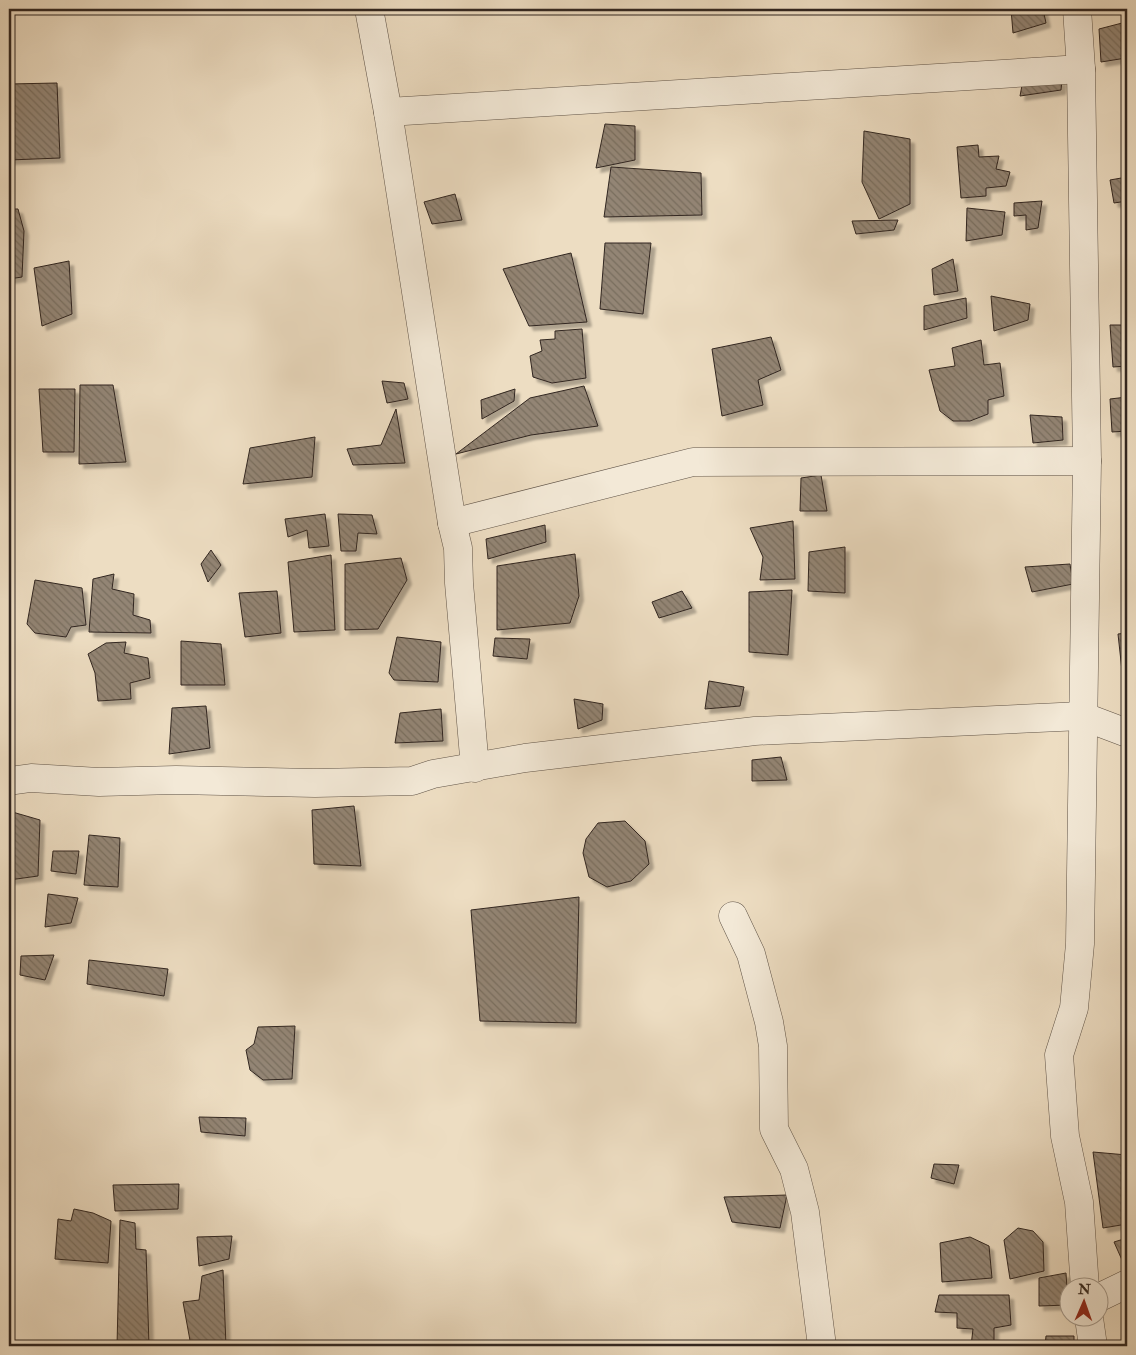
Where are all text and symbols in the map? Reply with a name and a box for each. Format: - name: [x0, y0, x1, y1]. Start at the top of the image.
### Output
- north arrow: [1058, 1278, 1108, 1328]
- text: N: [1077, 1281, 1091, 1298]

